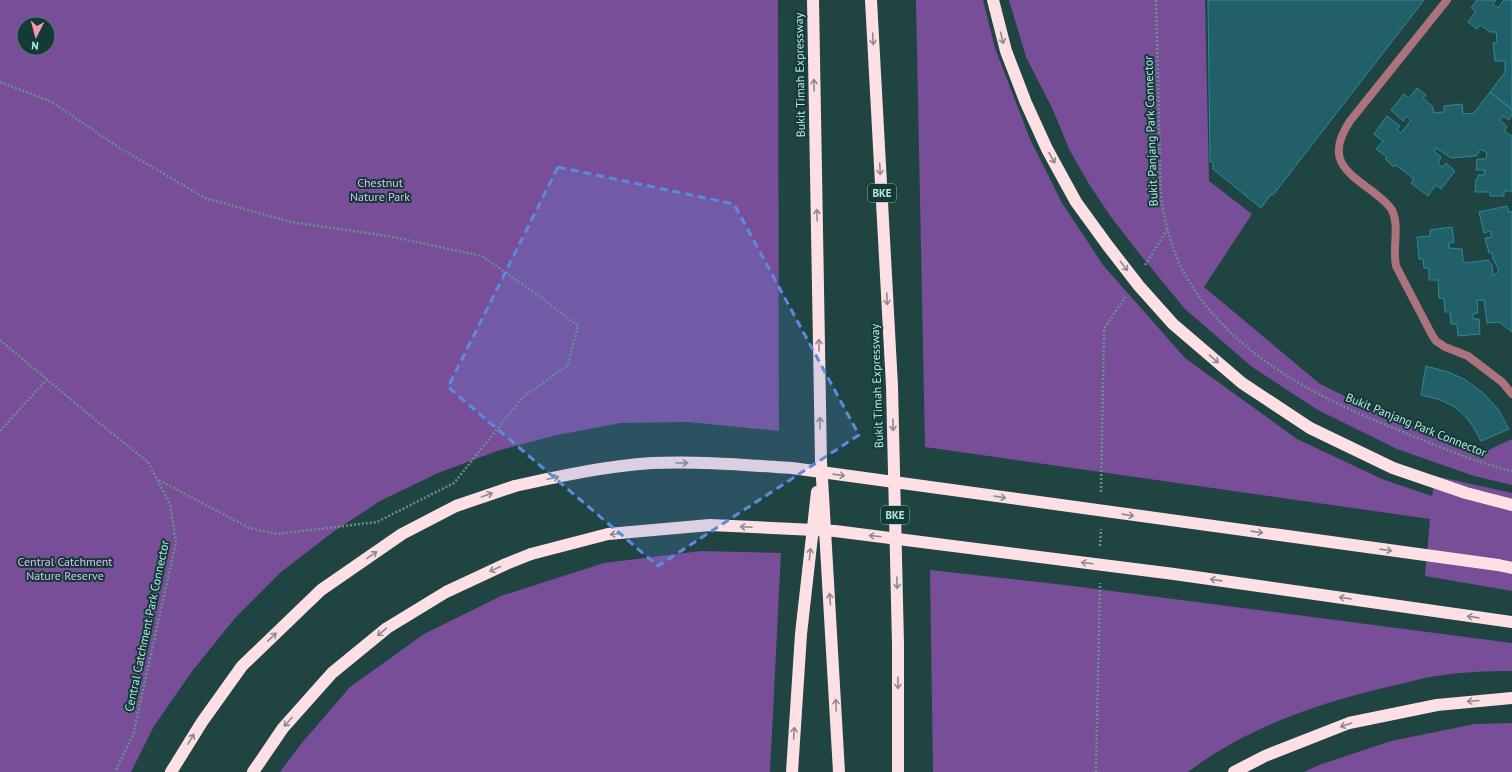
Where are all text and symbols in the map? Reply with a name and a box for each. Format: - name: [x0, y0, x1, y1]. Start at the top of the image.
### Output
- street label: Bukit Timah Expressway: [791, 12, 808, 137]
- north arrow: [16, 16, 56, 56]
- one-way arrow: [999, 31, 1007, 44]
- one-way arrow: [870, 32, 877, 45]
- text: N: [31, 39, 39, 53]
- street label: Bukit Panjang Park Connector: [1140, 55, 1161, 207]
- one-way arrow: [811, 79, 818, 92]
- one-way arrow: [1049, 151, 1056, 163]
- one-way arrow: [877, 162, 884, 175]
- park label: Chestnut Nature Park: [350, 175, 410, 204]
- road number: BKE: [868, 184, 896, 202]
- one-way arrow: [813, 209, 820, 222]
- one-way arrow: [1119, 260, 1128, 271]
- one-way arrow: [884, 292, 891, 305]
- street label: Bukit Timah Expressway: [867, 323, 886, 448]
- one-way arrow: [815, 339, 823, 352]
- one-way arrow: [1208, 354, 1218, 363]
- street label: Bukit Panjang Park Connector: [1344, 389, 1489, 460]
- one-way arrow: [816, 417, 824, 430]
- one-way arrow: [889, 418, 897, 431]
- one-way arrow: [675, 459, 688, 467]
- one-way arrow: [832, 471, 845, 479]
- one-way arrow: [546, 473, 559, 481]
- one-way arrow: [480, 491, 492, 499]
- one-way arrow: [993, 493, 1006, 501]
- road number: BKE: [881, 506, 909, 524]
- one-way arrow: [1121, 511, 1134, 519]
- one-way arrow: [740, 523, 753, 531]
- one-way arrow: [1250, 528, 1263, 536]
- one-way arrow: [610, 530, 623, 537]
- one-way arrow: [869, 533, 882, 540]
- street label: Central Catchment Park Connector: [121, 539, 172, 713]
- one-way arrow: [1379, 546, 1392, 554]
- one-way arrow: [806, 548, 814, 561]
- one-way arrow: [366, 551, 377, 559]
- park label: Central Catchment Nature Reserve: [18, 554, 112, 583]
- one-way arrow: [1081, 559, 1094, 567]
- one-way arrow: [489, 566, 501, 573]
- one-way arrow: [893, 576, 901, 589]
- one-way arrow: [1210, 576, 1223, 584]
- one-way arrow: [826, 593, 834, 606]
- one-way arrow: [1339, 594, 1352, 602]
- one-way arrow: [1467, 613, 1480, 621]
- one-way arrow: [376, 628, 387, 637]
- one-way arrow: [267, 633, 277, 642]
- one-way arrow: [894, 676, 902, 689]
- one-way arrow: [1467, 698, 1480, 705]
- one-way arrow: [832, 699, 840, 712]
- one-way arrow: [284, 717, 293, 727]
- one-way arrow: [1339, 722, 1352, 729]
- one-way arrow: [790, 727, 797, 740]
- one-way arrow: [188, 733, 196, 745]

